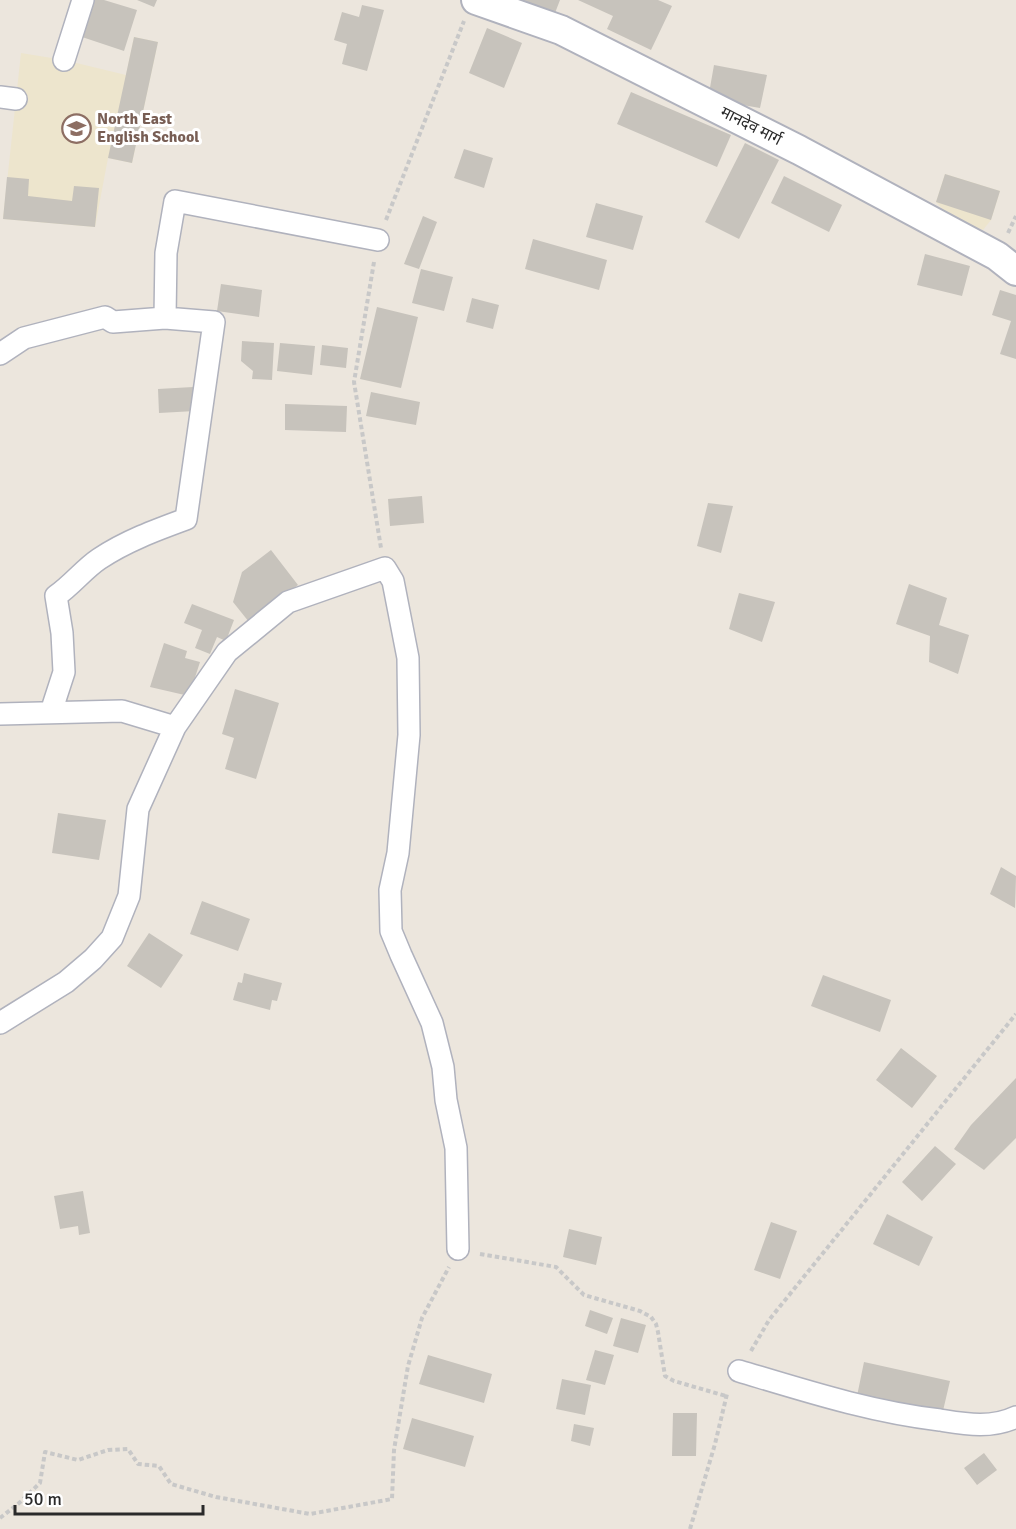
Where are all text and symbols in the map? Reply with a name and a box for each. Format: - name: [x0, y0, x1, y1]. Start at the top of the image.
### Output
- street label: मानदेव मार्ग: [717, 102, 786, 150]
- place label: North East English School: [97, 109, 199, 147]
- school or university icon: North East English School: [60, 112, 92, 144]
- scale bar: [15, 1478, 202, 1516]
- text: 50 m: [24, 1488, 62, 1510]

